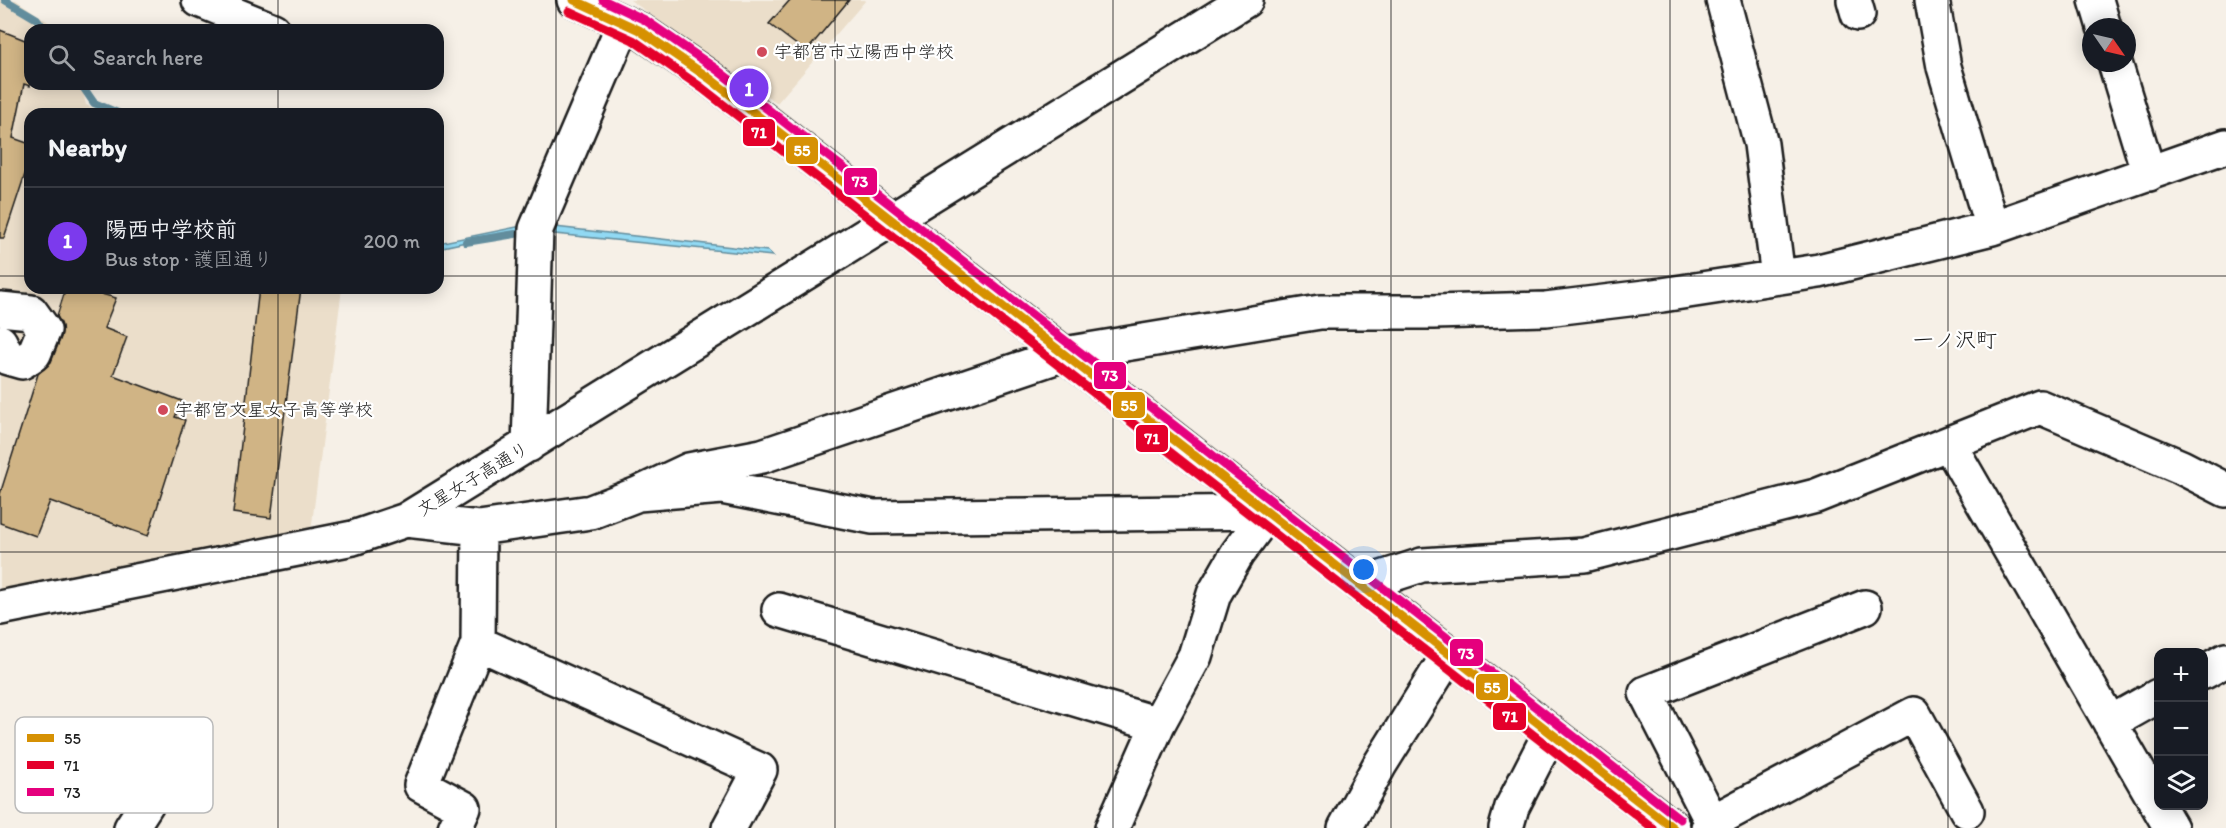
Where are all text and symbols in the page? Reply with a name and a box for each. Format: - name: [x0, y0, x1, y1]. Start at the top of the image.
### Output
- north arrow: [2082, 18, 2136, 72]
- search box: [24, 24, 444, 90]
- icon: search: [45, 41, 78, 74]
- place label: 宇都宮市立陽西中学校: [774, 41, 954, 63]
- text: Search here: [93, 44, 203, 71]
- marker: 宇都宮市立陽西中学校: [755, 45, 769, 59]
- pin: 1: [730, 66, 768, 110]
- line badge: 71: [742, 118, 776, 147]
- text: 71: [750, 123, 767, 142]
- text: Nearby: [48, 131, 127, 163]
- line badge: 55: [785, 136, 819, 165]
- text: 55: [794, 141, 811, 160]
- line badge: 73: [843, 167, 878, 196]
- text: 73: [851, 172, 869, 191]
- text: 陽西中学校前: [105, 216, 237, 243]
- text: 1: [63, 229, 72, 253]
- text: 200 m: [364, 229, 420, 253]
- text: Bus stop · 護国通り: [105, 247, 273, 271]
- district label: 一ノ沢町: [1913, 327, 1997, 352]
- line badge: 73: [1093, 361, 1127, 390]
- text: 73: [1101, 366, 1119, 385]
- line badge: 55: [1112, 391, 1146, 419]
- text: 55: [1121, 396, 1138, 415]
- place label: 宇都宮文星女子高等学校: [175, 399, 373, 421]
- marker: 宇都宮文星女子高等学校: [156, 403, 170, 417]
- line badge: 71: [1135, 424, 1169, 453]
- text: 71: [1143, 429, 1160, 448]
- street label: 文星女子高通り: [413, 437, 533, 521]
- your location: [1349, 555, 1378, 584]
- line badge: 73: [1449, 638, 1484, 667]
- text: 73: [1457, 644, 1475, 663]
- map controls: [2154, 648, 2208, 810]
- button: +: [2154, 648, 2208, 702]
- line badge: 55: [1475, 673, 1509, 701]
- text: 55: [1484, 678, 1501, 697]
- line badge: 71: [1492, 702, 1527, 731]
- button: −: [2154, 702, 2208, 756]
- text: 71: [1501, 707, 1518, 726]
- legend: [15, 717, 213, 813]
- text: 55: [64, 729, 81, 748]
- text: 71: [64, 756, 80, 775]
- button: layers: [2154, 756, 2208, 810]
- text: 73: [64, 783, 81, 802]

